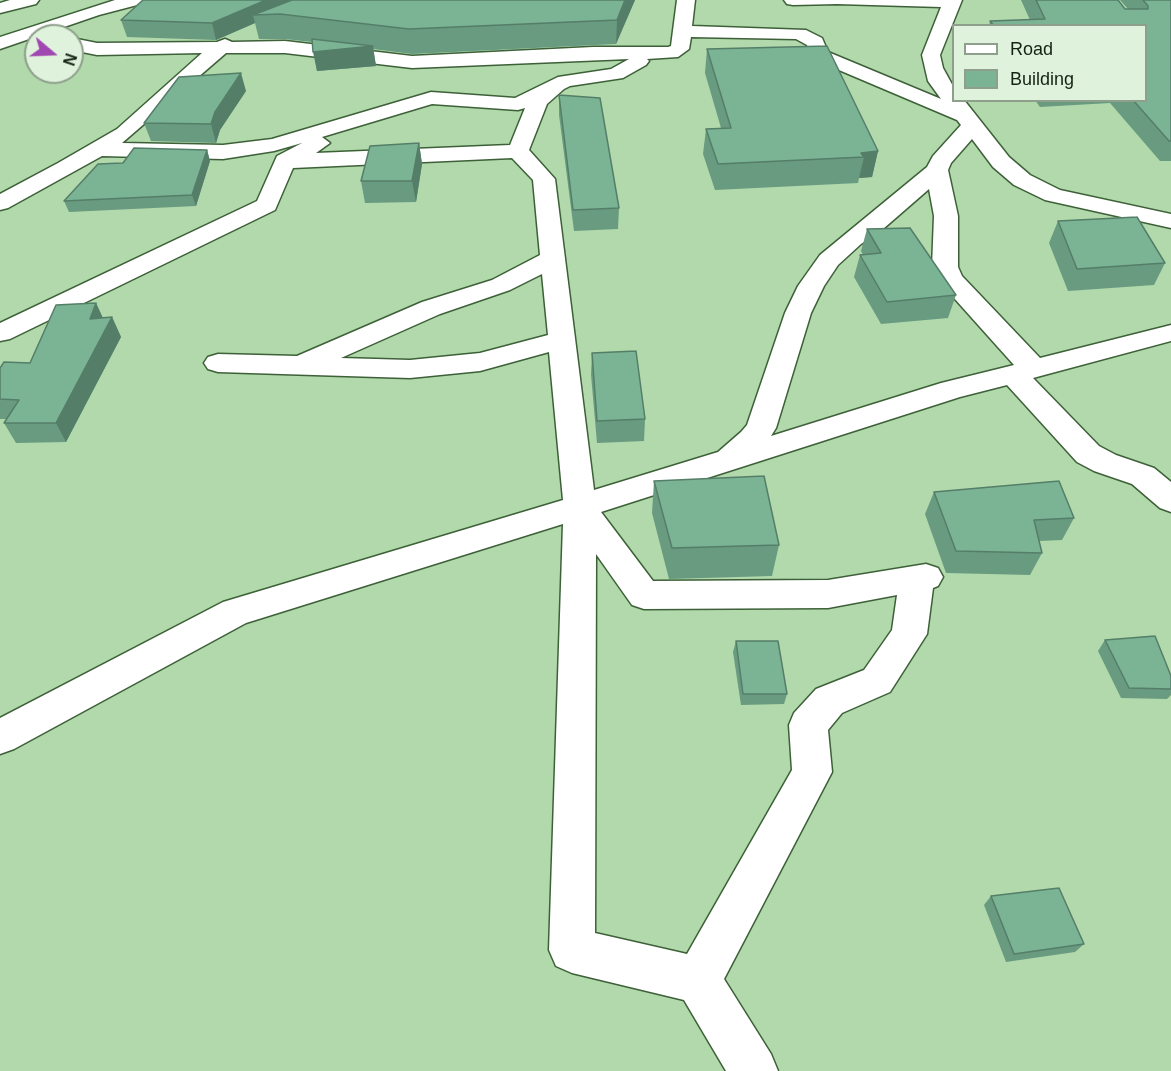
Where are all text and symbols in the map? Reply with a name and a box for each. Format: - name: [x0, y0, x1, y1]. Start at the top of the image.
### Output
- north arrow: [24, 24, 84, 84]
- legend: [952, 24, 1147, 102]
- text: Road: [1010, 39, 1053, 59]
- text: N: [60, 51, 80, 68]
- text: Building: [1010, 69, 1074, 89]

